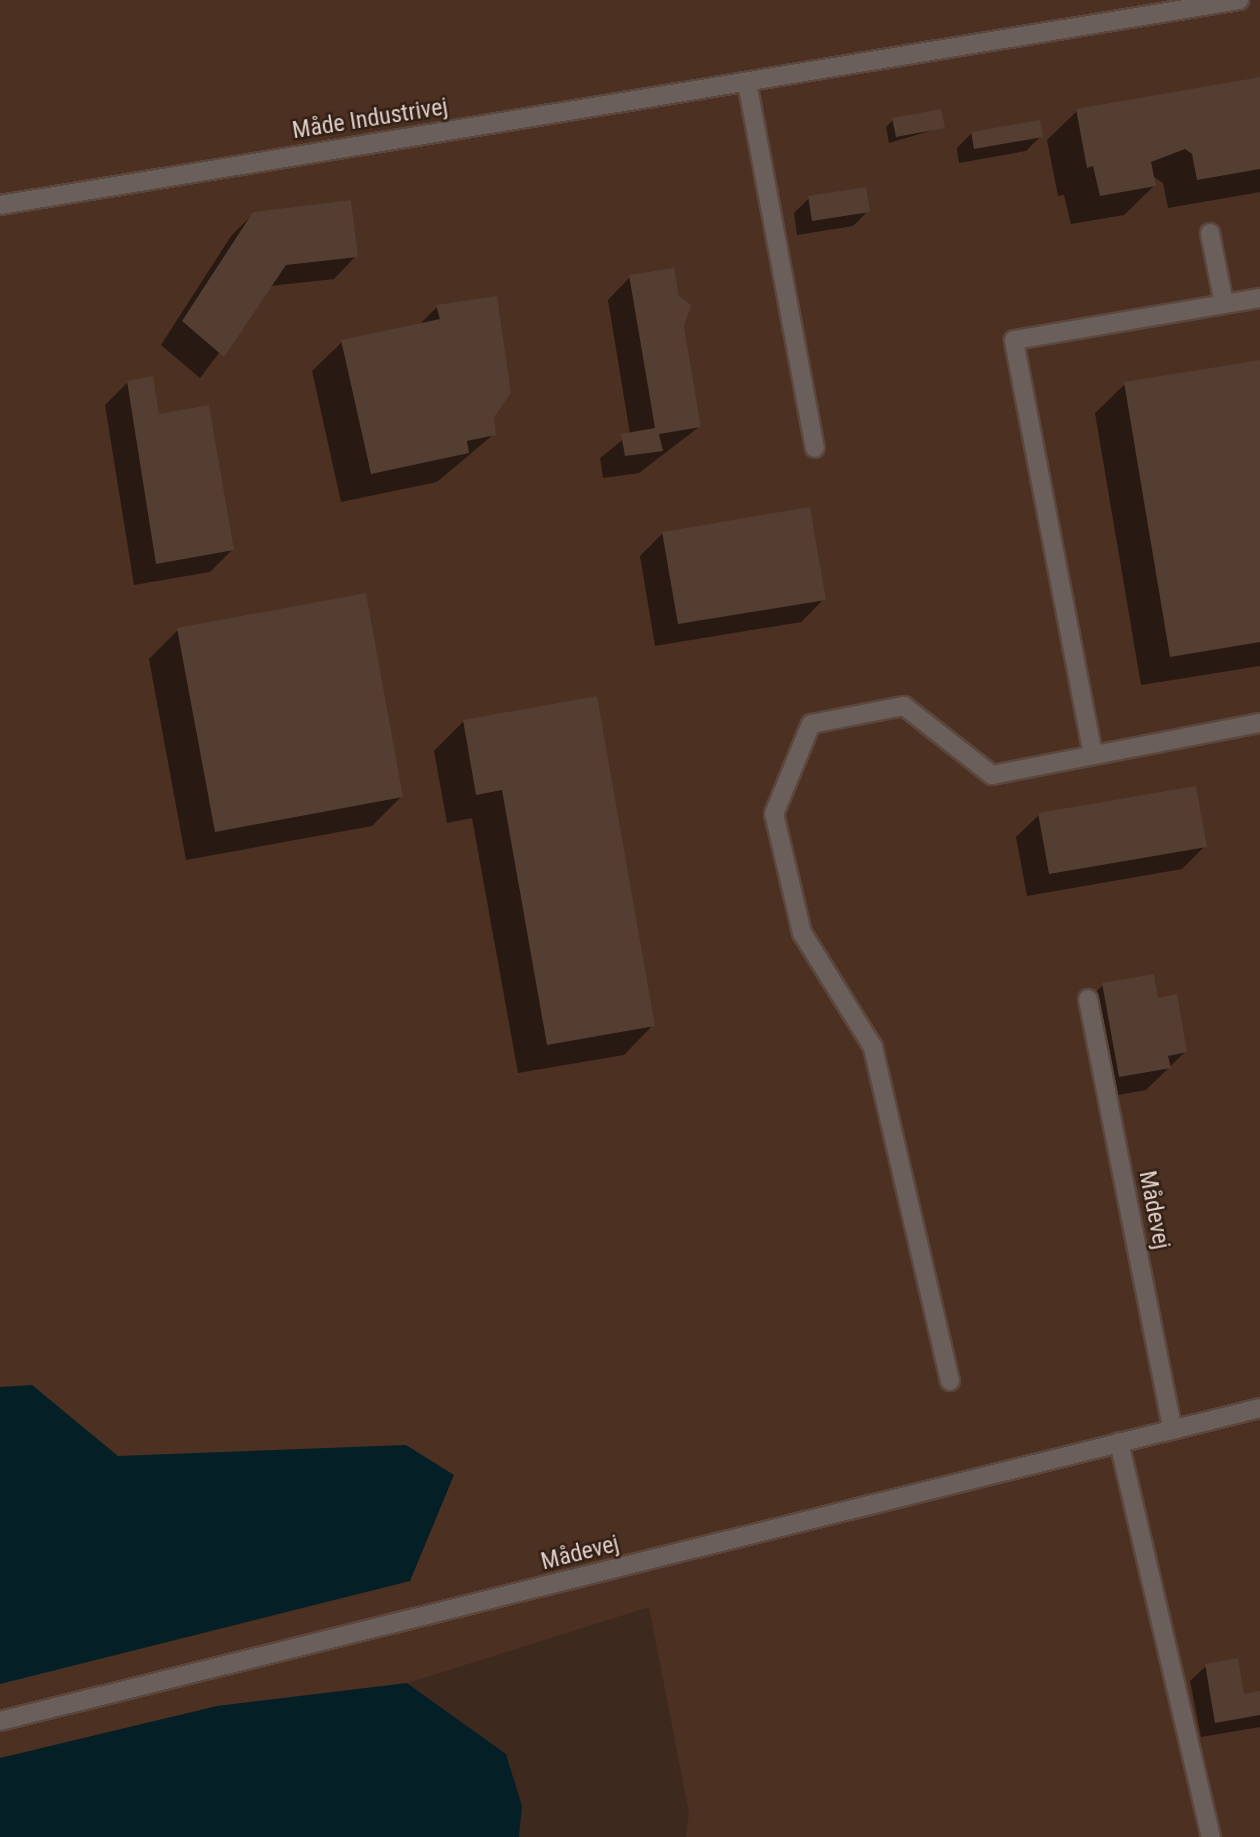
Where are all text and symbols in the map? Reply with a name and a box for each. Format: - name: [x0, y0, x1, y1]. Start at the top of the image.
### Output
- street label: Måde Industrivej: [290, 92, 450, 146]
- street label: Mådevej: [1132, 1168, 1176, 1252]
- street label: Mådevej: [538, 1529, 622, 1577]

